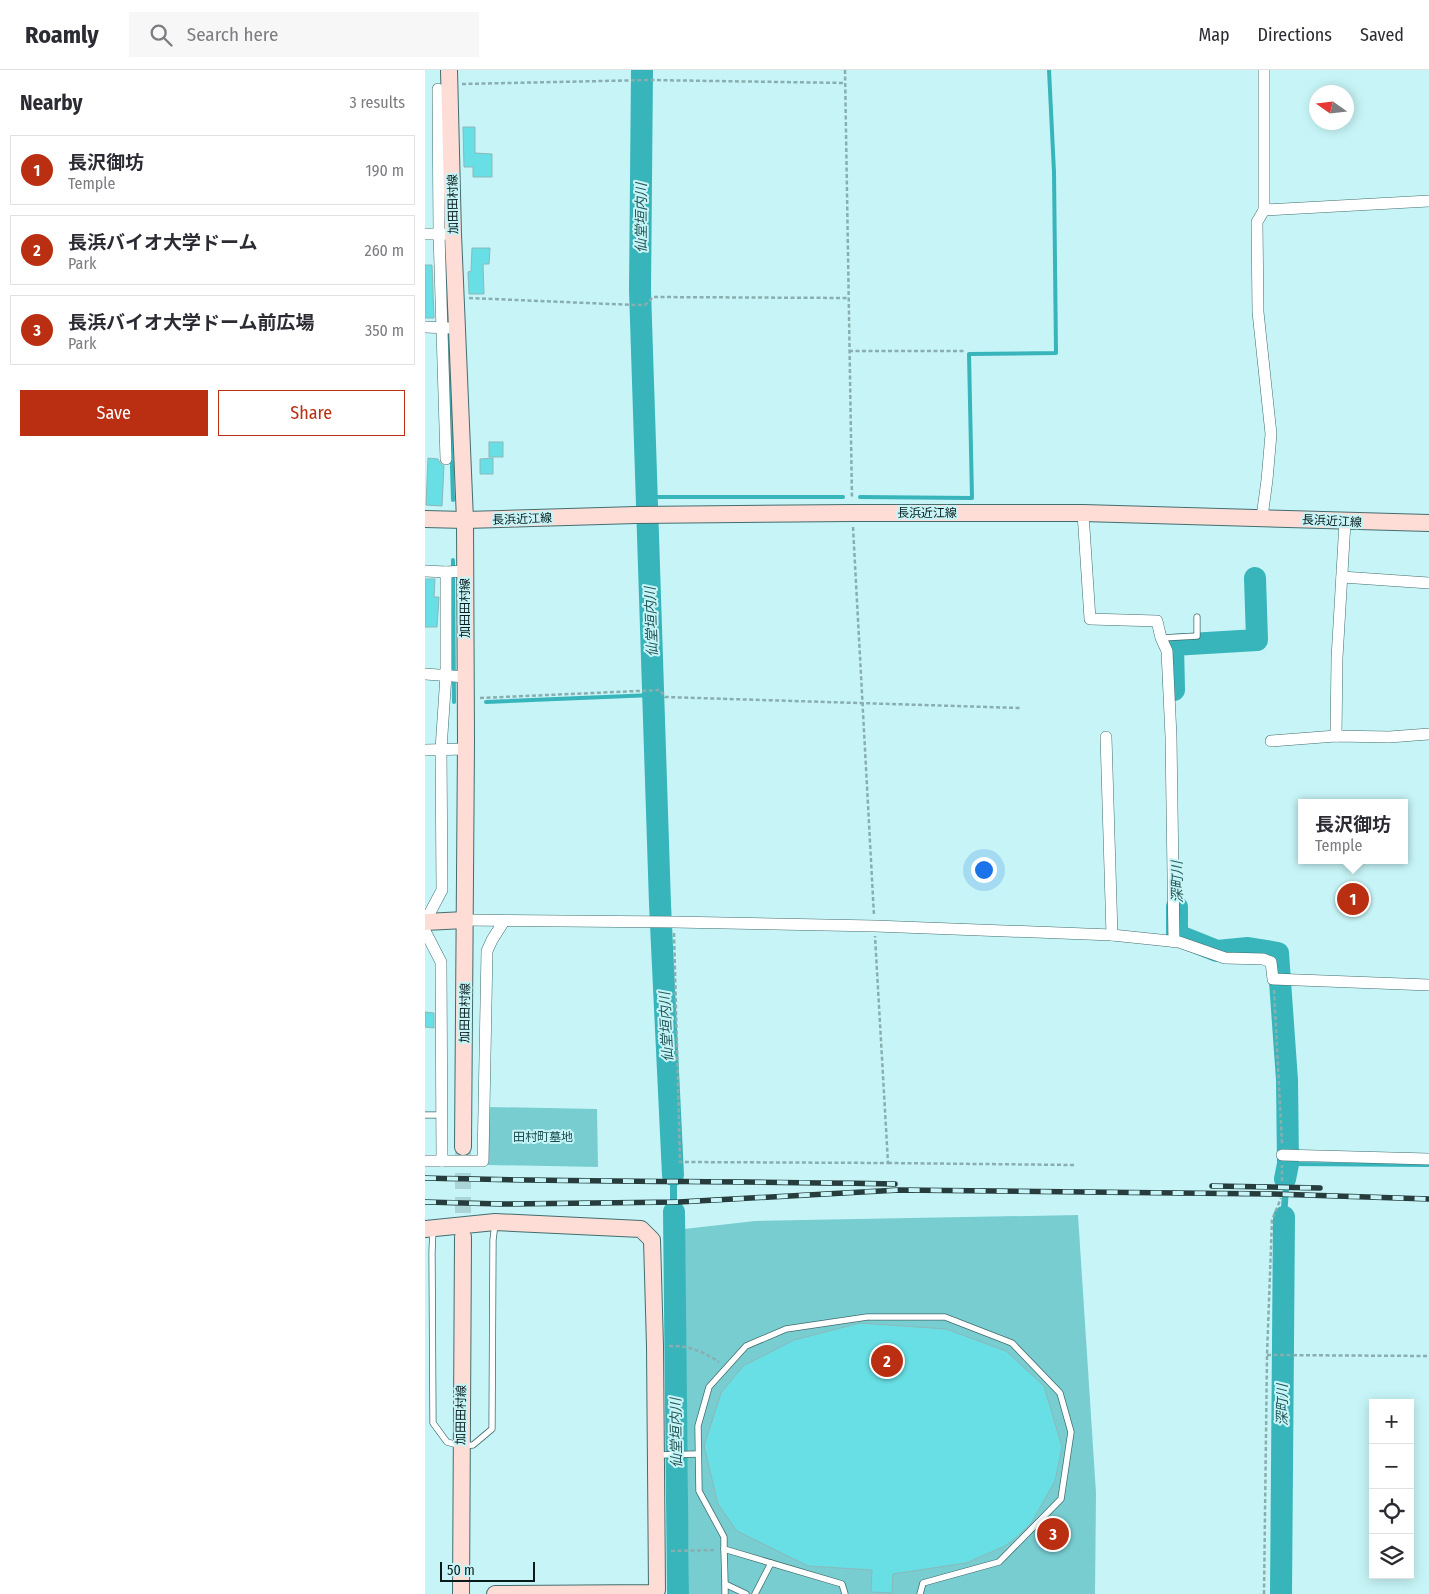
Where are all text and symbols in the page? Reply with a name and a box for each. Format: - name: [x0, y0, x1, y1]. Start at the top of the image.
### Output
- search box: [129, 12, 479, 57]
- text: Roamly: [25, 21, 99, 49]
- icon: search: [147, 21, 175, 49]
- text: Search here: [187, 23, 278, 46]
- text: Map: [1198, 24, 1230, 46]
- text: Directions: [1258, 24, 1332, 46]
- text: Saved: [1360, 24, 1404, 46]
- north arrow: [1309, 85, 1354, 130]
- text: Nearby: [20, 90, 82, 116]
- text: 3 results: [349, 93, 405, 112]
- text: 長沢御坊: [68, 151, 144, 174]
- text: 1: [34, 161, 40, 180]
- text: 190 m: [366, 161, 404, 180]
- text: Temple: [68, 174, 115, 193]
- street label: 加田田村線: [445, 174, 461, 234]
- water label: 仙堂垣内川: [633, 181, 650, 253]
- text: 長浜バイオ大学ドーム: [68, 231, 257, 254]
- text: 2: [33, 241, 41, 260]
- text: 260 m: [365, 241, 404, 260]
- text: Park: [68, 254, 96, 273]
- text: 長浜バイオ大学ドーム前広場: [68, 311, 314, 334]
- text: 3: [33, 321, 41, 340]
- text: 350 m: [365, 321, 404, 340]
- text: Park: [68, 334, 96, 353]
- button: Save: [20, 390, 208, 436]
- button: Share: [218, 390, 405, 436]
- street label: 長浜近江線: [897, 506, 957, 520]
- street label: 長浜近江線: [492, 511, 552, 527]
- street label: 長浜近江線: [1302, 512, 1362, 530]
- street label: 加田田村線: [458, 578, 472, 638]
- water label: 仙堂垣内川: [642, 585, 661, 657]
- popup: [1298, 799, 1408, 864]
- text: 長沢御坊: [1315, 813, 1391, 836]
- text: Temple: [1315, 836, 1362, 855]
- your location: [971, 857, 997, 883]
- water label: 深町川: [1169, 859, 1186, 903]
- pin: 1: [1337, 880, 1369, 918]
- street label: 加田田村線: [457, 983, 473, 1043]
- water label: 仙堂垣内川: [656, 990, 677, 1062]
- park label: 田村町墓地: [513, 1130, 573, 1144]
- pin: 2: [871, 1342, 903, 1380]
- water label: 深町川: [1274, 1382, 1291, 1426]
- street label: 加田田村線: [453, 1385, 469, 1445]
- water label: 仙堂垣内川: [667, 1396, 686, 1468]
- map controls: [1369, 1399, 1414, 1579]
- button: +: [1369, 1399, 1414, 1444]
- button: −: [1369, 1444, 1414, 1489]
- button: locate: [1369, 1489, 1414, 1534]
- pin: 3: [1037, 1515, 1069, 1553]
- button: layers: [1369, 1534, 1414, 1579]
- scale bar: [440, 1559, 535, 1582]
- text: 50 m: [447, 1562, 475, 1579]

